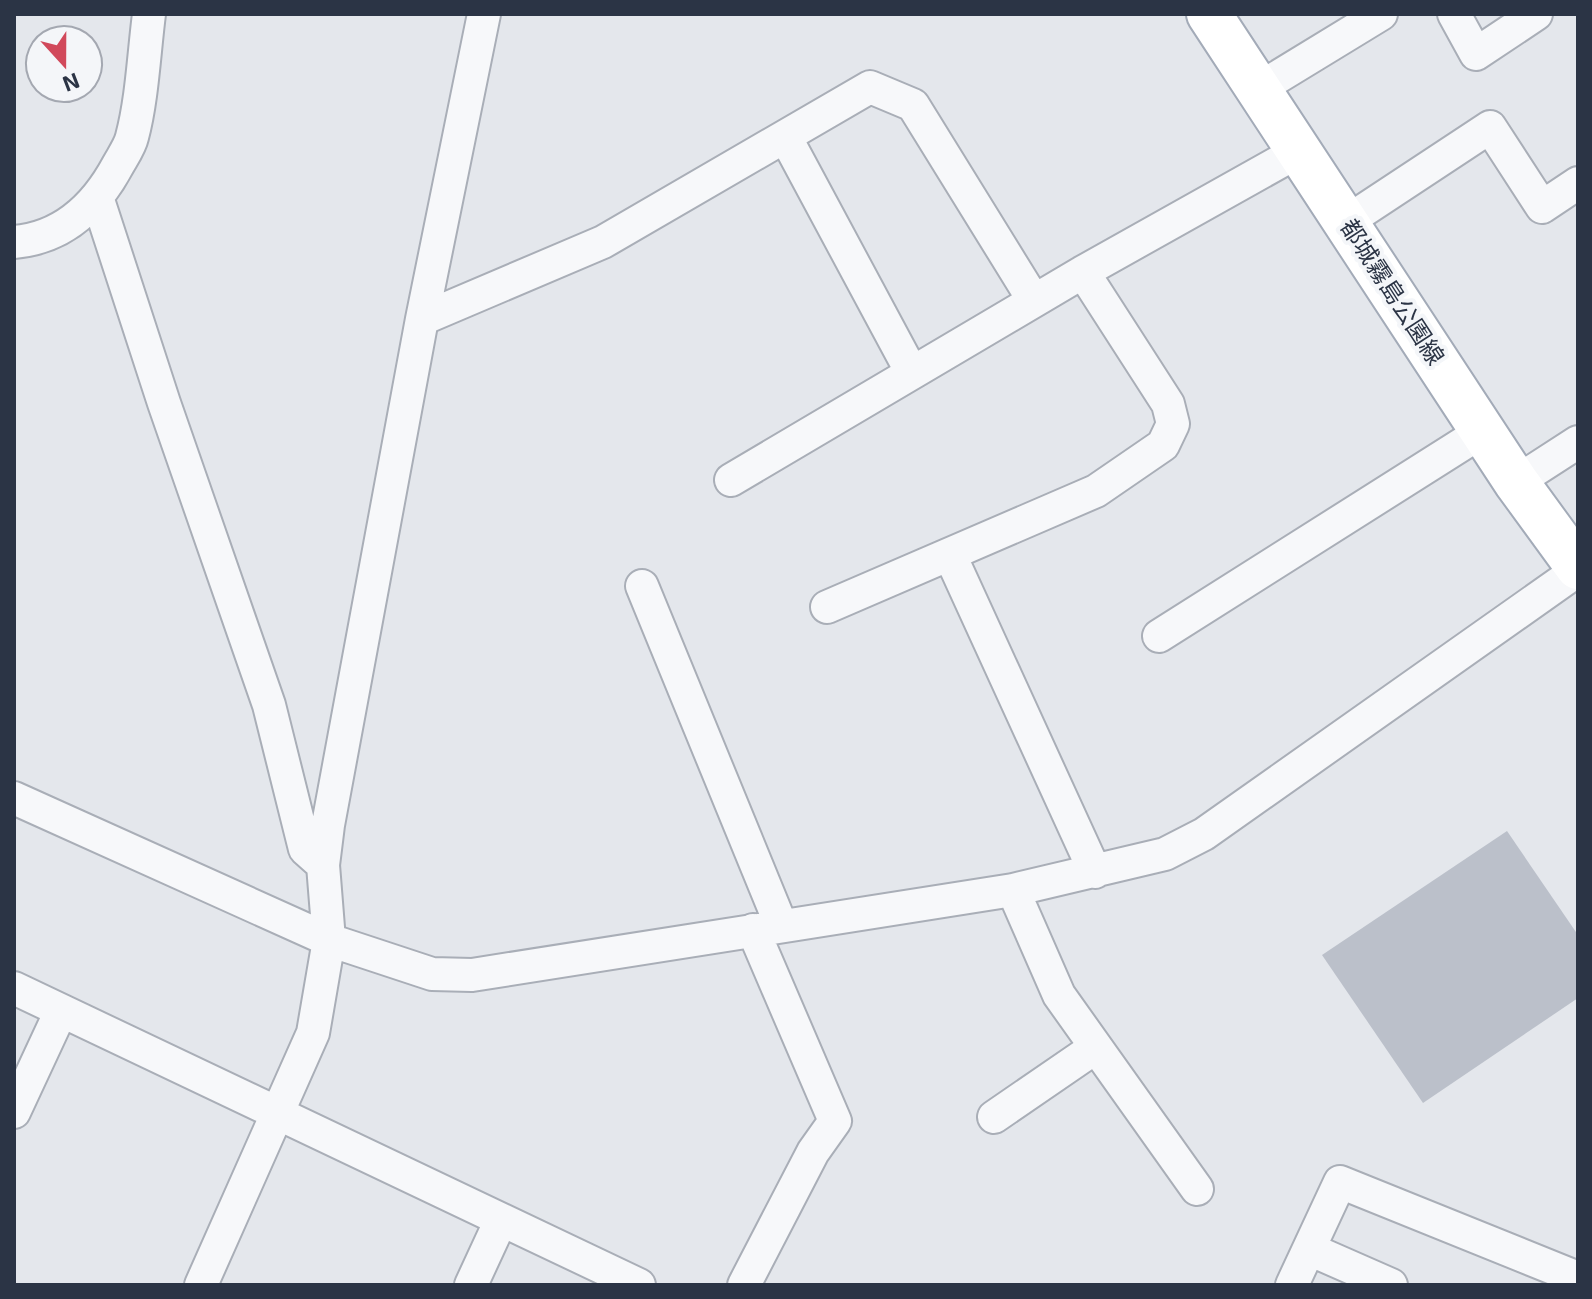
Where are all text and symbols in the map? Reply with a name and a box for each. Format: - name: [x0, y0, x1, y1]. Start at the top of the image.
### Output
- north arrow: [24, 24, 104, 104]
- text: N: [59, 69, 84, 99]
- street label: 都城霧島公園線: [1335, 213, 1451, 370]

